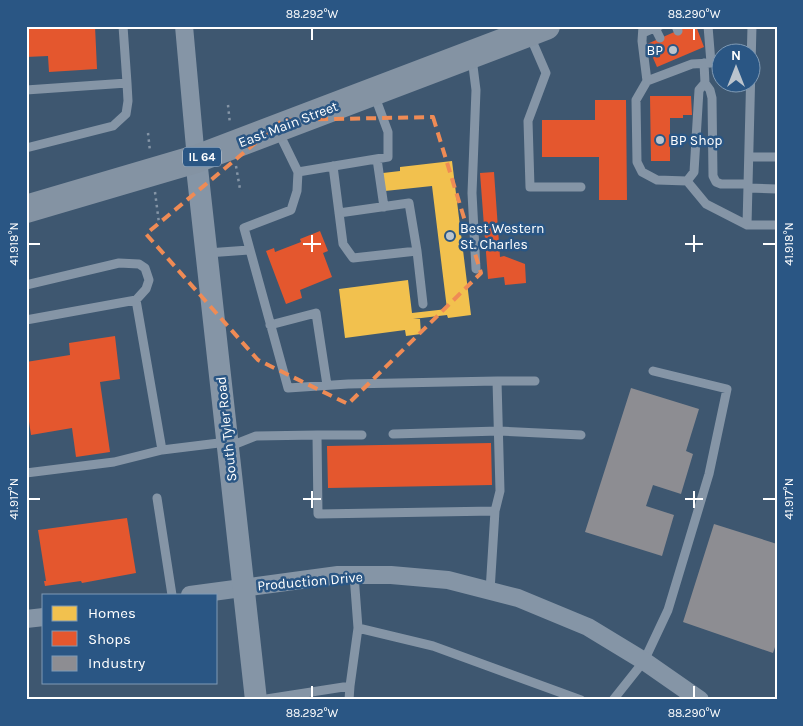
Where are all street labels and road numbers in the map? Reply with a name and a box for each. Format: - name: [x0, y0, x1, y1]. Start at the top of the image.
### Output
- street label: East Main Street: [236, 98, 340, 151]
- road number: IL 64: [183, 148, 221, 166]
- street label: South Tyler Road: [213, 375, 240, 482]
- street label: Production Drive: [256, 568, 364, 595]

